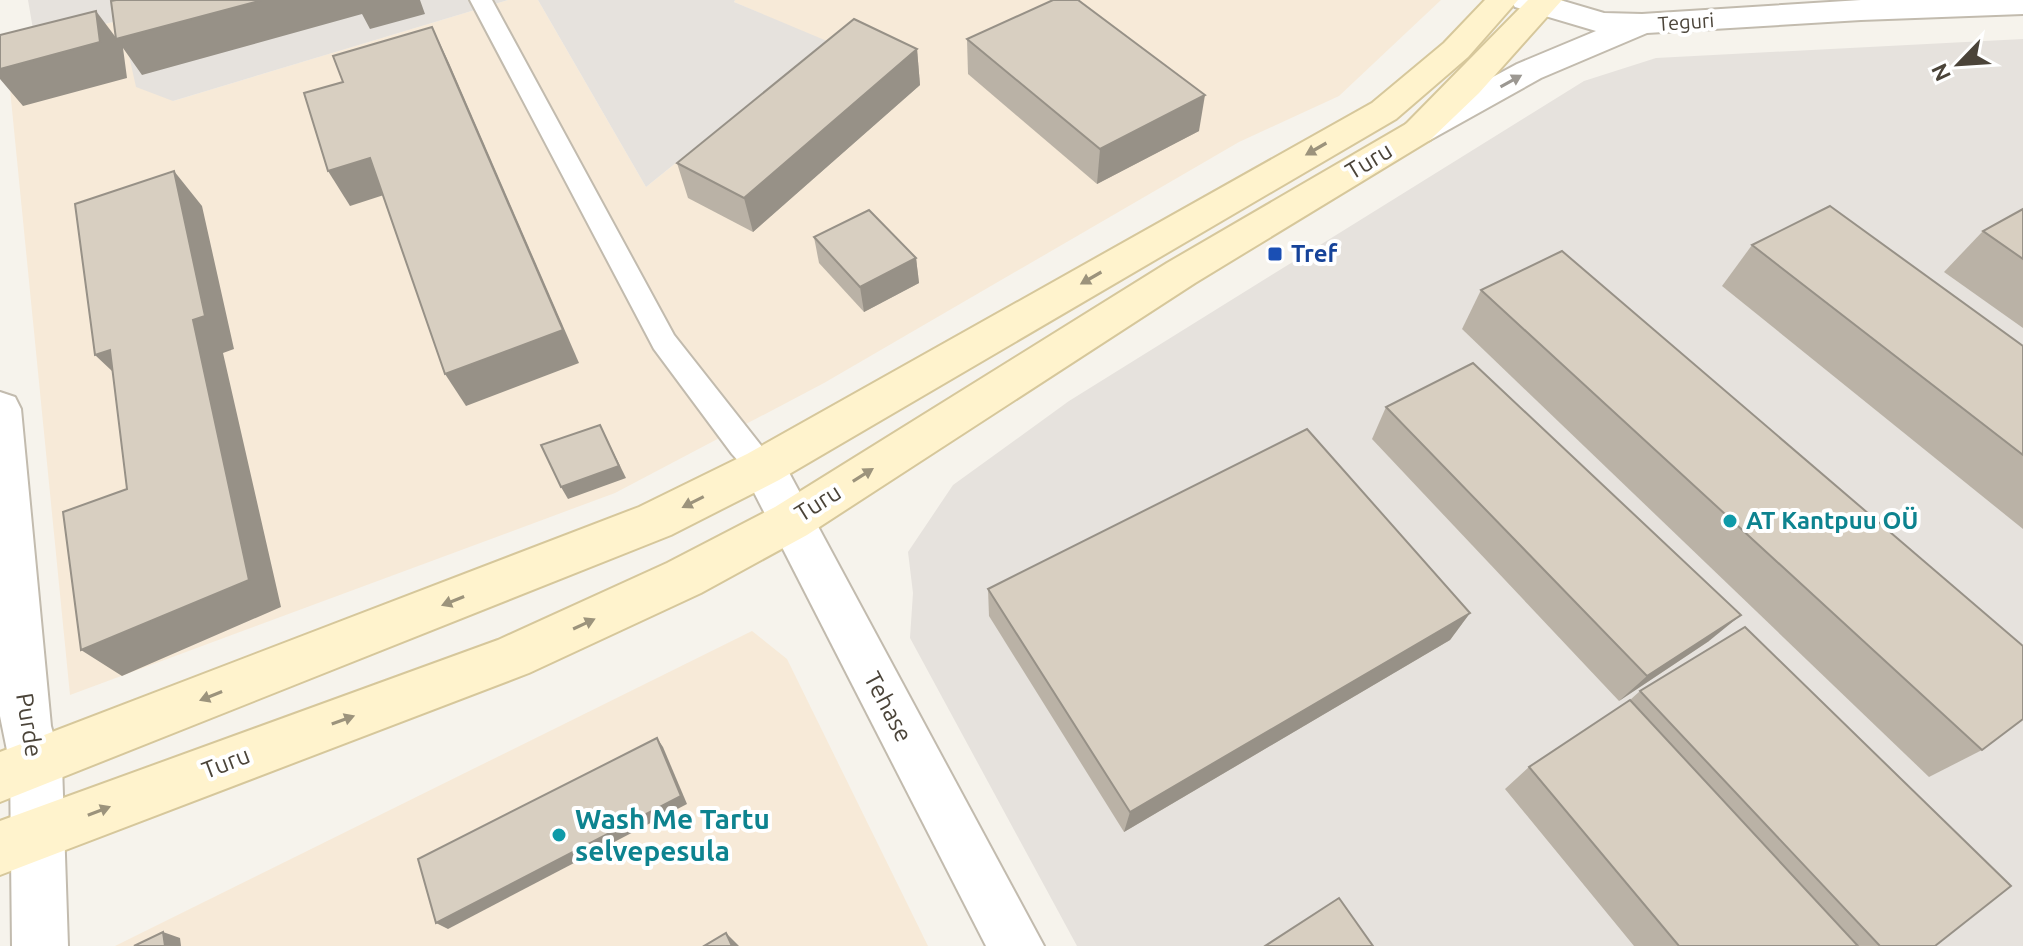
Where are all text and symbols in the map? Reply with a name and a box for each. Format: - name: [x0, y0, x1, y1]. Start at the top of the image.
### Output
- street label: Teguri: [1657, 8, 1715, 35]
- north arrow: [1919, 24, 1999, 104]
- text: N: [1926, 60, 1955, 85]
- one-way arrow: [1499, 74, 1522, 88]
- street label: Turu: [1341, 136, 1397, 185]
- one-way arrow: [1305, 142, 1328, 156]
- place label: Tref: [1291, 240, 1338, 267]
- marker: Tref: [1266, 245, 1284, 263]
- one-way arrow: [1079, 271, 1102, 285]
- one-way arrow: [852, 469, 874, 483]
- street label: Turu: [790, 478, 846, 527]
- one-way arrow: [681, 495, 704, 508]
- place label: AT Kantpuu OÜ: [1746, 506, 1918, 534]
- marker: AT Kantpuu OÜ: [1721, 512, 1739, 530]
- one-way arrow: [441, 595, 465, 608]
- one-way arrow: [573, 617, 596, 631]
- street label: Tehase: [859, 667, 918, 746]
- one-way arrow: [199, 690, 223, 703]
- street label: Purde: [11, 691, 48, 759]
- one-way arrow: [331, 713, 355, 726]
- street label: Turu: [198, 741, 254, 784]
- place label: Wash Me Tartu selvepesula: [575, 803, 770, 866]
- one-way arrow: [88, 804, 112, 817]
- marker: Wash Me Tartu selvepesula: [550, 826, 568, 844]

